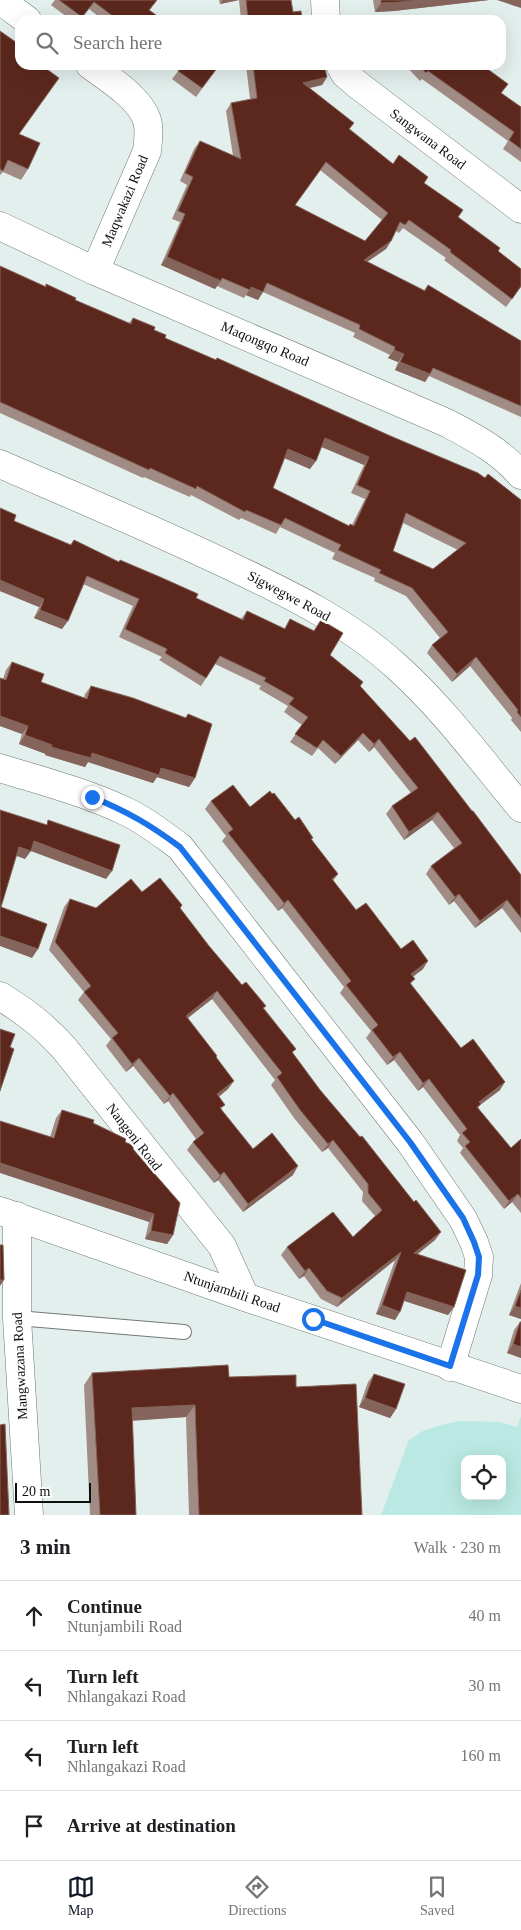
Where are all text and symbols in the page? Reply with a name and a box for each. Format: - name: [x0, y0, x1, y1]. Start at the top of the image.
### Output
- search box: [15, 15, 506, 70]
- icon: search: [33, 29, 61, 57]
- text: Search here: [73, 32, 162, 53]
- street label: Sangwana Road: [387, 106, 469, 172]
- street label: Maqwakazi Road: [99, 153, 151, 249]
- street label: Maqongqo Road: [219, 319, 311, 369]
- street label: Sigwegwe Road: [245, 568, 333, 624]
- route end: [81, 786, 104, 809]
- street label: Nangeni Road: [103, 1101, 165, 1173]
- street label: Ntunjambili Road: [182, 1269, 282, 1315]
- route start: [302, 1308, 325, 1331]
- street label: Mangwazana Road: [10, 1312, 30, 1420]
- map controls: [461, 1455, 506, 1500]
- button: locate: [461, 1455, 506, 1500]
- scale bar: [15, 1480, 91, 1503]
- text: 20 m: [22, 1484, 50, 1499]
- text: 3 min: [20, 1535, 71, 1559]
- text: Walk · 230 m: [414, 1539, 501, 1556]
- text: Continue: [67, 1596, 142, 1617]
- icon: ahead: [20, 1602, 48, 1630]
- text: 40 m: [469, 1607, 501, 1624]
- text: Ntunjambili Road: [67, 1618, 182, 1635]
- text: Turn left: [67, 1666, 139, 1687]
- icon: left: [20, 1672, 48, 1700]
- text: 30 m: [469, 1677, 501, 1694]
- text: Nhlangakazi Road: [67, 1688, 186, 1705]
- text: Turn left: [67, 1736, 139, 1757]
- icon: left: [20, 1742, 48, 1770]
- text: 160 m: [461, 1747, 501, 1764]
- text: Nhlangakazi Road: [67, 1758, 186, 1775]
- icon: arrive: [20, 1812, 48, 1840]
- text: Arrive at destination: [67, 1815, 236, 1836]
- tab: Map: [67, 1873, 95, 1919]
- tab: Directions: [228, 1873, 287, 1919]
- tab: Saved: [420, 1873, 454, 1919]

